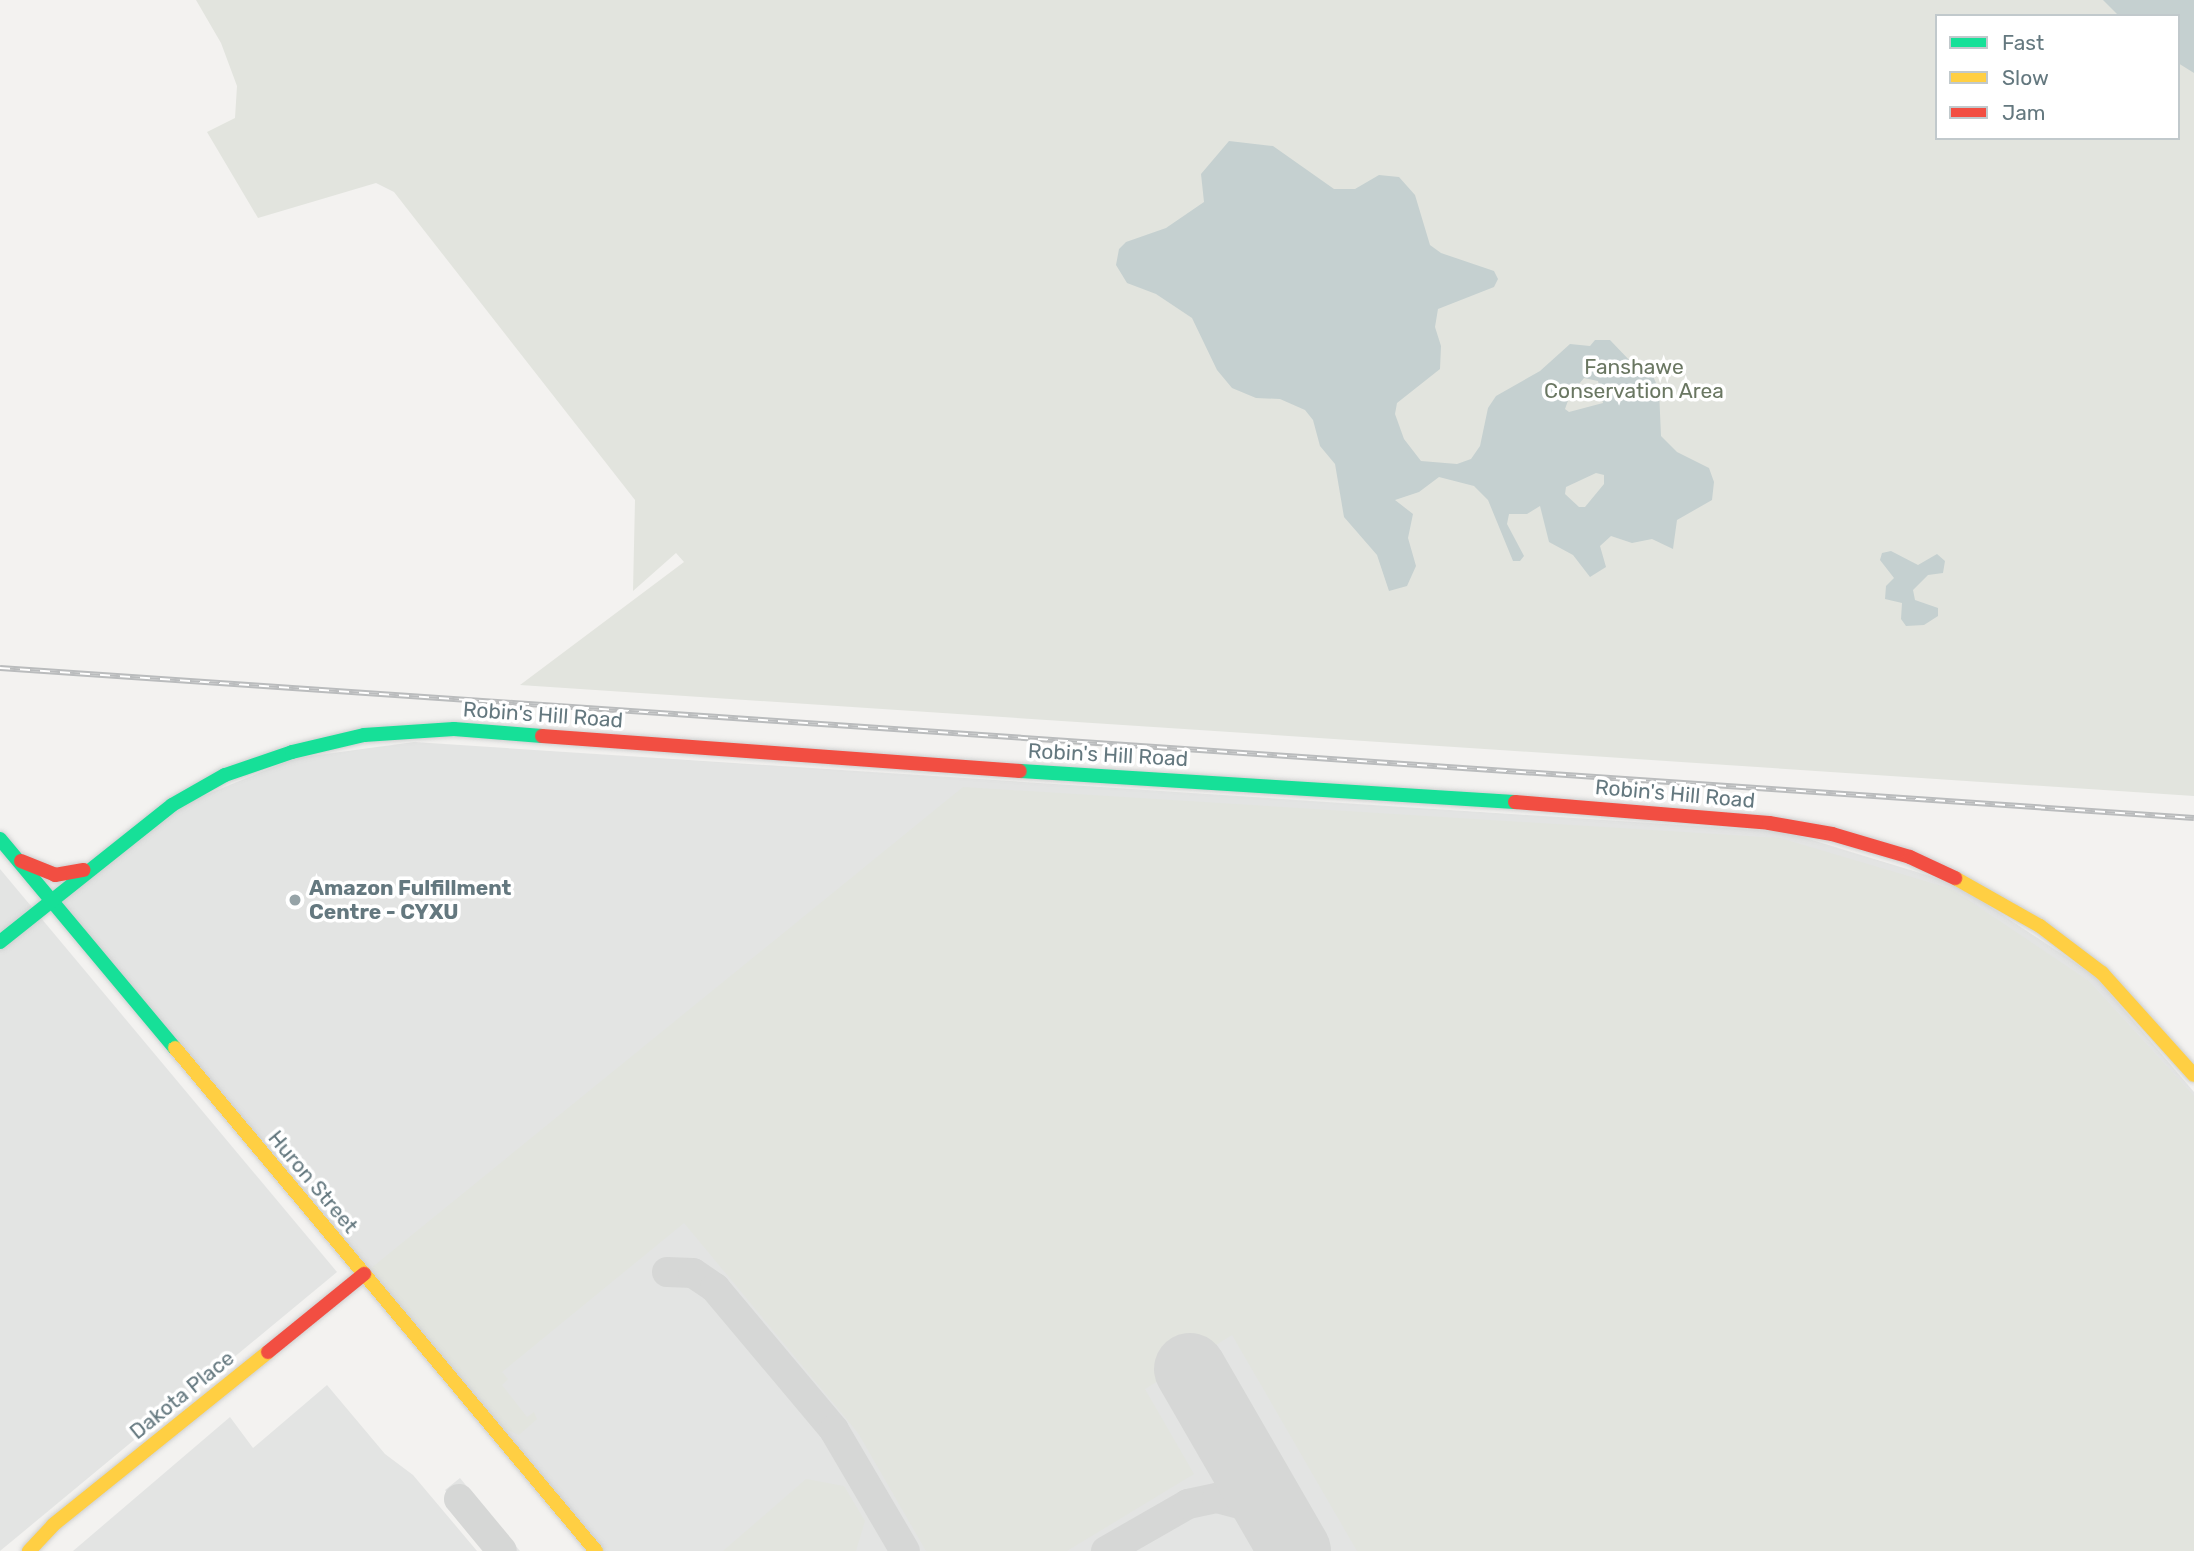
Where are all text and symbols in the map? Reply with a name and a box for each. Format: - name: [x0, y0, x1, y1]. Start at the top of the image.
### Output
- legend: [1935, 14, 2180, 140]
- text: Fast: [2002, 30, 2044, 55]
- text: Slow: [2002, 65, 2049, 90]
- text: Jam: [2002, 100, 2046, 125]
- park label: Fanshawe Conservation Area: [1544, 354, 1724, 404]
- street label: Robin's Hill Road: [462, 697, 624, 733]
- street label: Robin's Hill Road: [1027, 738, 1189, 772]
- street label: Robin's Hill Road: [1594, 774, 1756, 814]
- place label: Amazon Fulfillment Centre - CYXU: [309, 875, 511, 925]
- marker: Amazon Fulfillment Centre - CYXU: [287, 892, 303, 908]
- street label: Huron Street: [263, 1126, 363, 1238]
- street label: Dakota Place: [125, 1345, 239, 1445]

